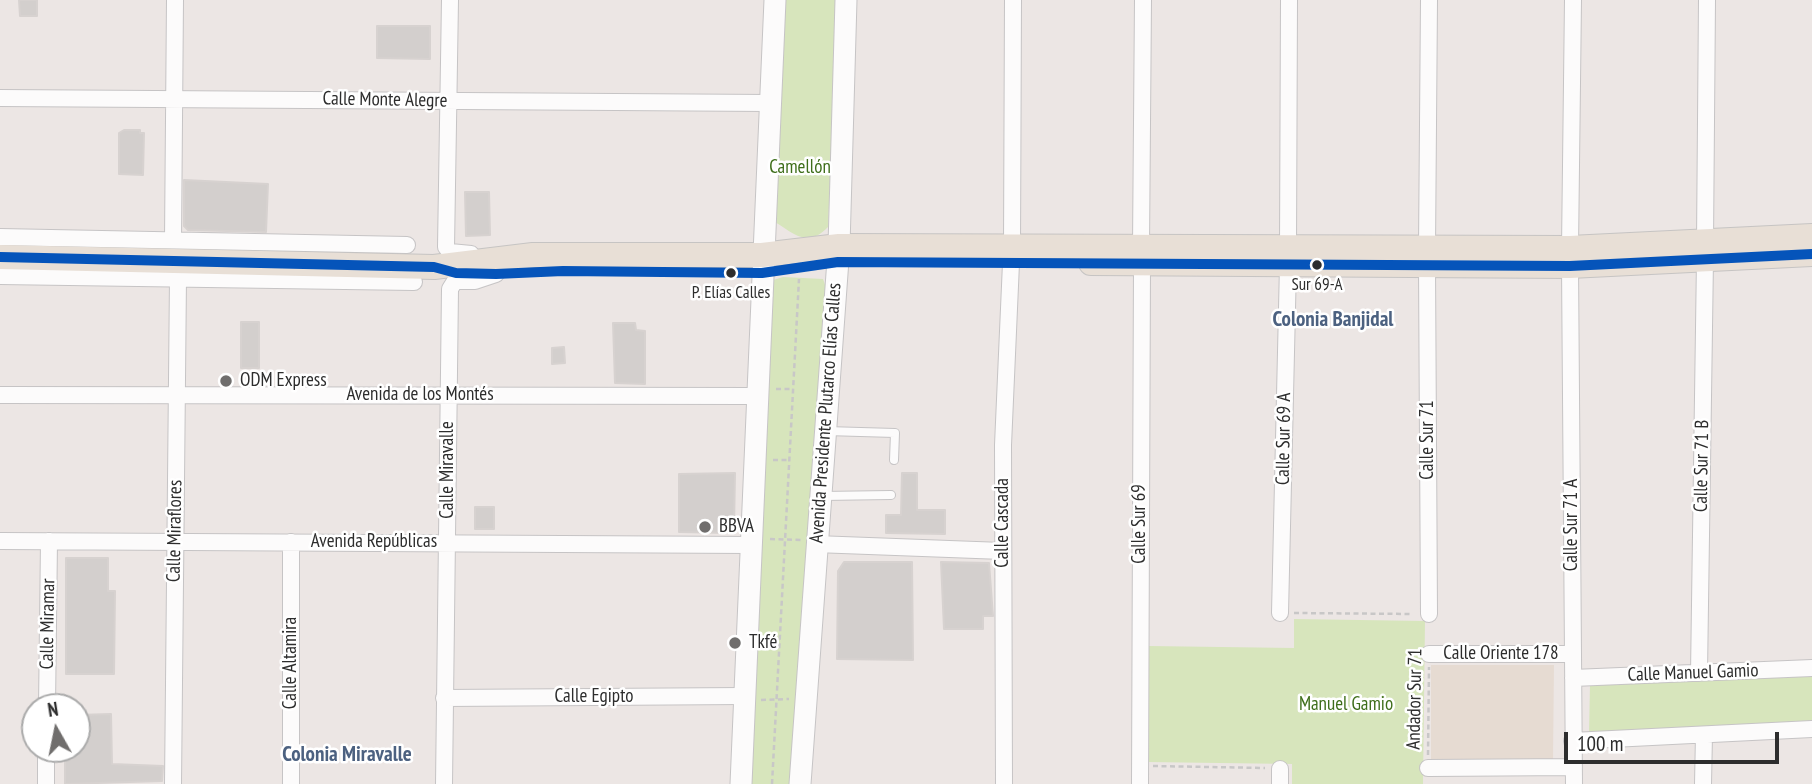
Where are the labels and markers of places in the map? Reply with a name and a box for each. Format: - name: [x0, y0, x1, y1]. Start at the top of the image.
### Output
- marker: Sur 69-A: [1310, 258, 1324, 272]
- marker: P. Elías Calles: [724, 266, 738, 280]
- place label: Sur 69-A: [1291, 275, 1343, 295]
- place label: P. Elías Calles: [692, 283, 770, 303]
- place label: ODM Express: [240, 370, 327, 392]
- marker: ODM Express: [218, 373, 234, 389]
- place label: BBVA: [719, 516, 754, 538]
- marker: BBVA: [697, 519, 713, 535]
- place label: Tkfé: [749, 632, 777, 654]
- marker: Tkfé: [727, 635, 743, 651]

